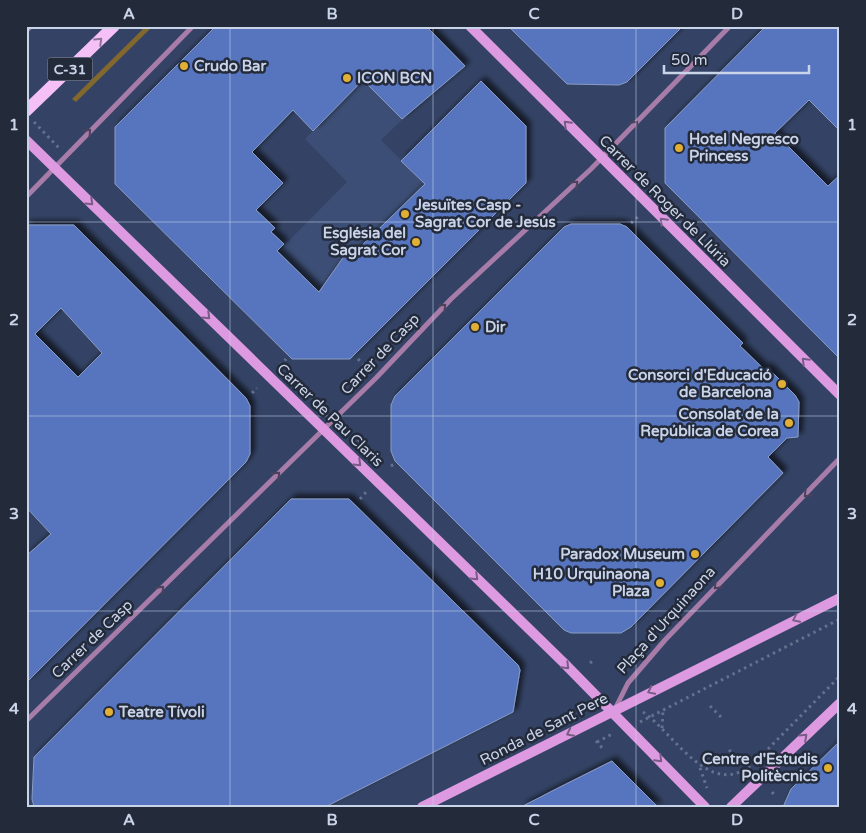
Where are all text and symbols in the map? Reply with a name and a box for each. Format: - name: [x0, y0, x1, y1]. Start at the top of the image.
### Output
- text: A: [123, 4, 135, 24]
- text: B: [326, 4, 338, 24]
- text: C: [528, 4, 540, 24]
- text: D: [731, 4, 743, 24]
- one-way arrow: [93, 38, 102, 47]
- scale bar: [664, 42, 808, 74]
- text: 50 m: [671, 51, 708, 69]
- place label: Crudo Bar: [194, 57, 267, 75]
- road number: C-31: [48, 58, 92, 80]
- marker: Crudo Bar: [178, 60, 190, 72]
- place label: ICON BCN: [357, 69, 432, 87]
- marker: ICON BCN: [341, 72, 353, 84]
- text: 1: [9, 115, 19, 135]
- text: 1: [847, 115, 857, 135]
- one-way arrow: [563, 121, 572, 130]
- one-way arrow: [629, 121, 638, 130]
- one-way arrow: [83, 128, 92, 137]
- place label: Hotel Negresco Princess: [689, 130, 799, 165]
- street label: Carrer de Roger de Llúria: [595, 131, 735, 271]
- marker: Hotel Negresco Princess: [673, 142, 685, 154]
- one-way arrow: [569, 181, 578, 190]
- place label: Jesuïtes Casp - Sagrat Cor de Jesús: [414, 196, 556, 232]
- one-way arrow: [85, 197, 94, 206]
- marker: Jesuïtes Casp - Sagrat Cor de Jesús: [399, 208, 411, 220]
- one-way arrow: [660, 218, 669, 227]
- place label: Església del Sagrat Cor: [323, 224, 406, 260]
- marker: Església del Sagrat Cor: [410, 236, 422, 248]
- one-way arrow: [437, 304, 446, 313]
- text: 2: [9, 310, 19, 330]
- one-way arrow: [201, 310, 210, 319]
- street label: Carrer de Casp: [337, 310, 423, 398]
- text: 2: [847, 310, 857, 330]
- place label: Dir: [485, 318, 506, 336]
- marker: Dir: [469, 321, 481, 333]
- one-way arrow: [802, 358, 811, 367]
- street label: Carrer de Pau Claris: [273, 360, 387, 470]
- place label: Consorci d'Educació de Barcelona: [628, 366, 772, 401]
- marker: Consorci d'Educació de Barcelona: [776, 378, 788, 390]
- place label: Consolat de la República de Corea: [640, 405, 779, 441]
- marker: Consolat de la República de Corea: [783, 417, 795, 429]
- one-way arrow: [353, 458, 362, 467]
- one-way arrow: [271, 472, 280, 481]
- one-way arrow: [803, 488, 812, 497]
- text: 3: [9, 504, 19, 524]
- text: 3: [847, 504, 857, 524]
- place label: Paradox Museum: [560, 545, 685, 563]
- marker: Paradox Museum: [689, 548, 701, 560]
- street label: Plaça d'Urquinaona: [613, 563, 719, 677]
- place label: H10 Urquinaona Plaza: [533, 565, 650, 600]
- one-way arrow: [469, 571, 478, 580]
- marker: H10 Urquinaona Plaza: [654, 577, 666, 589]
- one-way arrow: [714, 580, 723, 589]
- one-way arrow: [155, 585, 164, 594]
- street label: Carrer de Casp: [48, 596, 136, 682]
- one-way arrow: [792, 613, 801, 623]
- one-way arrow: [561, 660, 570, 669]
- one-way arrow: [647, 685, 656, 695]
- street label: Ronda de Sant Pere: [477, 689, 611, 769]
- text: 4: [9, 699, 19, 719]
- text: 4: [847, 699, 857, 719]
- place label: Teatre Tívoli: [118, 703, 205, 721]
- marker: Teatre Tívoli: [103, 706, 115, 718]
- one-way arrow: [566, 727, 575, 737]
- one-way arrow: [798, 734, 807, 743]
- place label: Centre d'Estudis Politècnics: [702, 750, 818, 785]
- one-way arrow: [654, 753, 663, 762]
- marker: Centre d'Estudis Politècnics: [822, 762, 834, 774]
- text: A: [123, 810, 135, 830]
- text: B: [326, 810, 338, 830]
- text: C: [528, 810, 540, 830]
- text: D: [731, 810, 743, 830]

